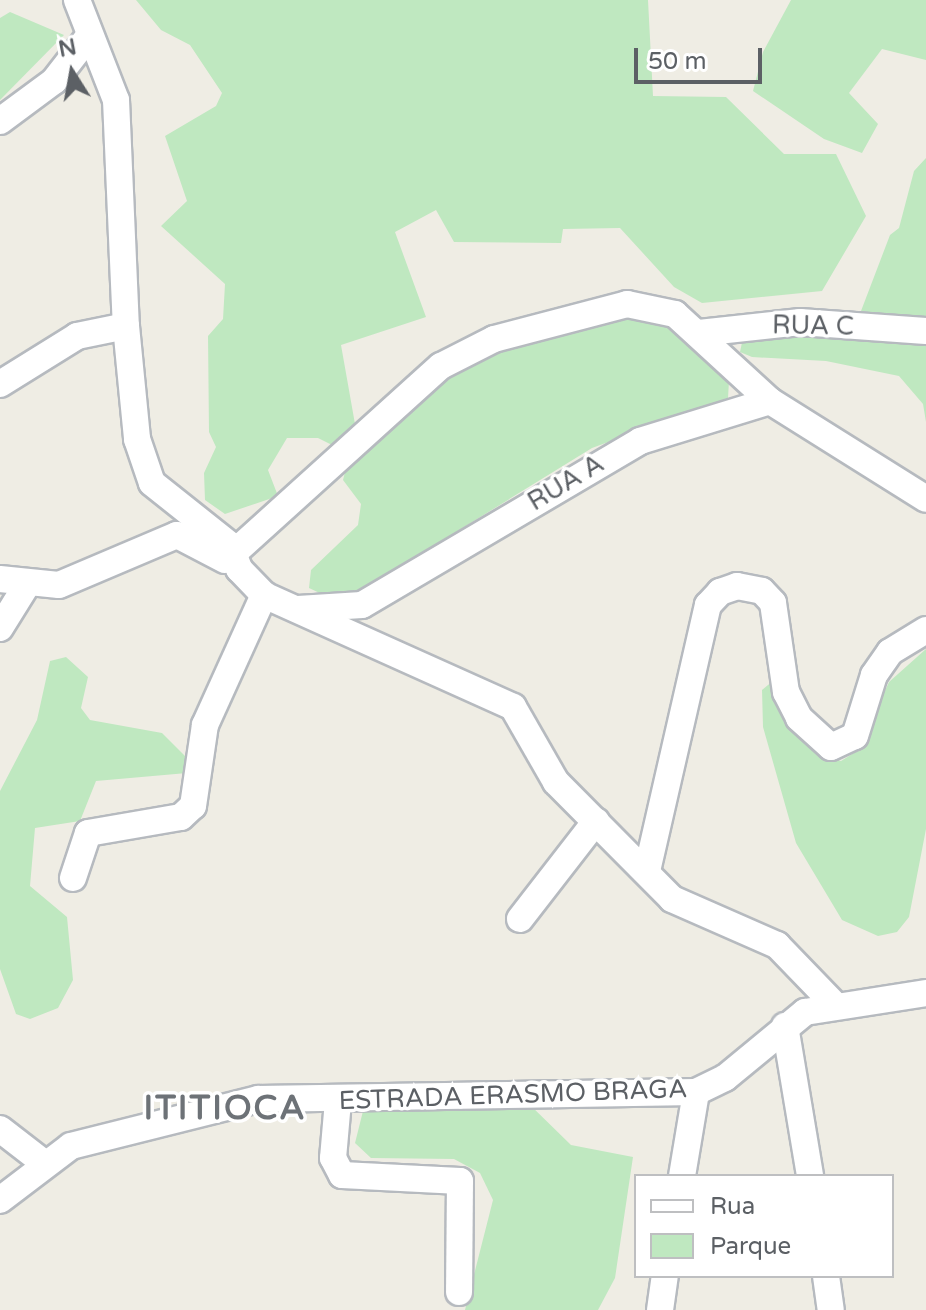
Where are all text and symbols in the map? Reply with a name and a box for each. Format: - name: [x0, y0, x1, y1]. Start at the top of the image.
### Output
- north arrow: [32, 32, 112, 112]
- scale bar: [638, 32, 766, 82]
- text: N: [56, 34, 79, 63]
- text: 50 m: [648, 47, 706, 76]
- street label: RUA C: [772, 310, 854, 342]
- street label: RUA A: [522, 448, 610, 518]
- street label: ESTRADA ERASMO BRAGA: [338, 1073, 688, 1117]
- district label: ITITIOCA: [143, 1089, 307, 1129]
- legend: [634, 1174, 894, 1278]
- text: Rua: [710, 1192, 755, 1221]
- text: Parque: [710, 1232, 791, 1261]

